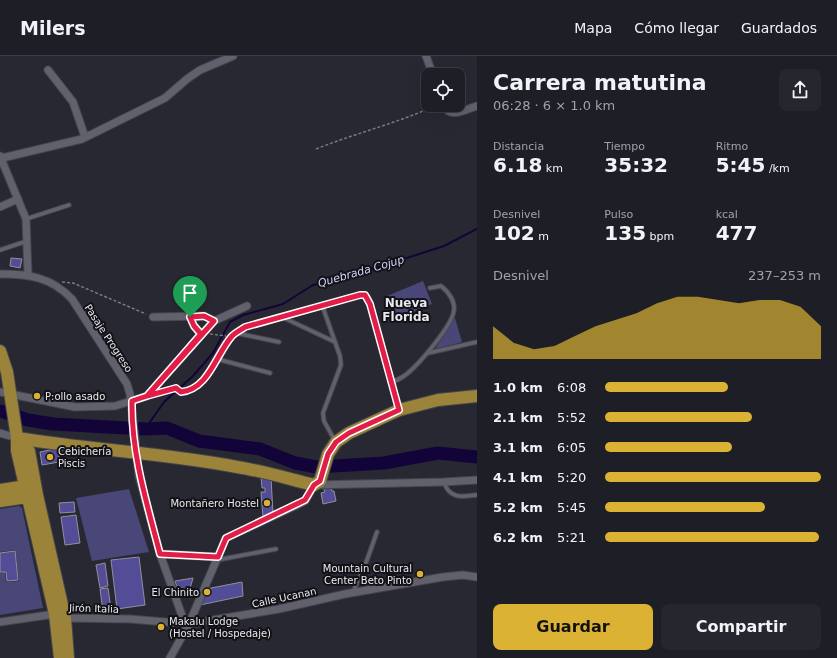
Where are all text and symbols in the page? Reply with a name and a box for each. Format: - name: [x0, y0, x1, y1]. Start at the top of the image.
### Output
- text: Milers: [20, 17, 86, 39]
- text: Mapa: [574, 20, 612, 36]
- text: Cómo llegar: [634, 20, 719, 36]
- text: Guardados: [741, 20, 817, 36]
- map controls: [421, 68, 465, 112]
- button: locate: [421, 68, 465, 112]
- button: share: [779, 69, 821, 111]
- text: Carrera matutina: [493, 70, 706, 95]
- text: 06:28 · 6 × 1.0 km: [493, 98, 615, 113]
- text: Distancia: [493, 140, 544, 153]
- text: Tiempo: [604, 140, 645, 153]
- text: Ritmo: [716, 140, 748, 153]
- text: 6.18: [493, 153, 542, 177]
- text: 35:32: [604, 153, 668, 177]
- text: 5:45: [716, 153, 765, 177]
- text: km: [542, 162, 563, 175]
- text: /km: [765, 162, 790, 175]
- text: Desnivel: [493, 208, 540, 221]
- text: Pulso: [604, 208, 633, 221]
- text: kcal: [716, 208, 738, 221]
- text: 102: [493, 221, 535, 245]
- text: 135: [604, 221, 646, 245]
- text: 477: [716, 221, 757, 245]
- text: m: [535, 230, 549, 243]
- text: bpm: [646, 230, 674, 243]
- water label: Quebrada Cojup: [316, 253, 406, 290]
- text: Desnivel: [493, 268, 549, 283]
- text: 237–253 m: [748, 268, 821, 283]
- pin: [173, 276, 207, 317]
- icon: arrive: [179, 282, 201, 304]
- district label: Nueva Florida: [382, 296, 430, 324]
- street label: Pasaje Progreso: [83, 302, 135, 374]
- text: 1.0 km: [493, 380, 543, 395]
- text: 6:08: [557, 380, 586, 395]
- marker: P:ollo asado: [32, 391, 42, 401]
- place label: P:ollo asado: [45, 391, 105, 402]
- text: 2.1 km: [493, 410, 543, 425]
- text: 5:52: [557, 410, 586, 425]
- text: 3.1 km: [493, 440, 543, 455]
- text: 6:05: [557, 440, 586, 455]
- place label: Cebichería Piscis: [58, 446, 111, 469]
- marker: Cebichería Piscis: [45, 452, 55, 462]
- text: 4.1 km: [493, 470, 543, 485]
- text: 5:20: [557, 470, 586, 485]
- place label: Montañero Hostel: [170, 498, 259, 509]
- marker: Montañero Hostel: [262, 498, 272, 508]
- text: 5.2 km: [493, 500, 543, 515]
- text: 5:45: [557, 500, 586, 515]
- text: 6.2 km: [493, 530, 543, 545]
- text: 5:21: [557, 530, 586, 545]
- place label: Mountain Cultural Center Beto Pinto: [323, 563, 412, 586]
- marker: Mountain Cultural Center Beto Pinto: [415, 569, 425, 579]
- street label: Calle Ucanan: [251, 585, 317, 610]
- place label: El Chinito: [151, 587, 199, 598]
- marker: El Chinito: [202, 587, 212, 597]
- street label: Jirón Italia: [68, 602, 119, 615]
- button: Guardar: [493, 604, 653, 650]
- button: Compartir: [661, 604, 821, 650]
- place label: Makalu Lodge (Hostel / Hospedaje): [169, 616, 271, 639]
- marker: Makalu Lodge (Hostel / Hospedaje): [156, 622, 166, 632]

